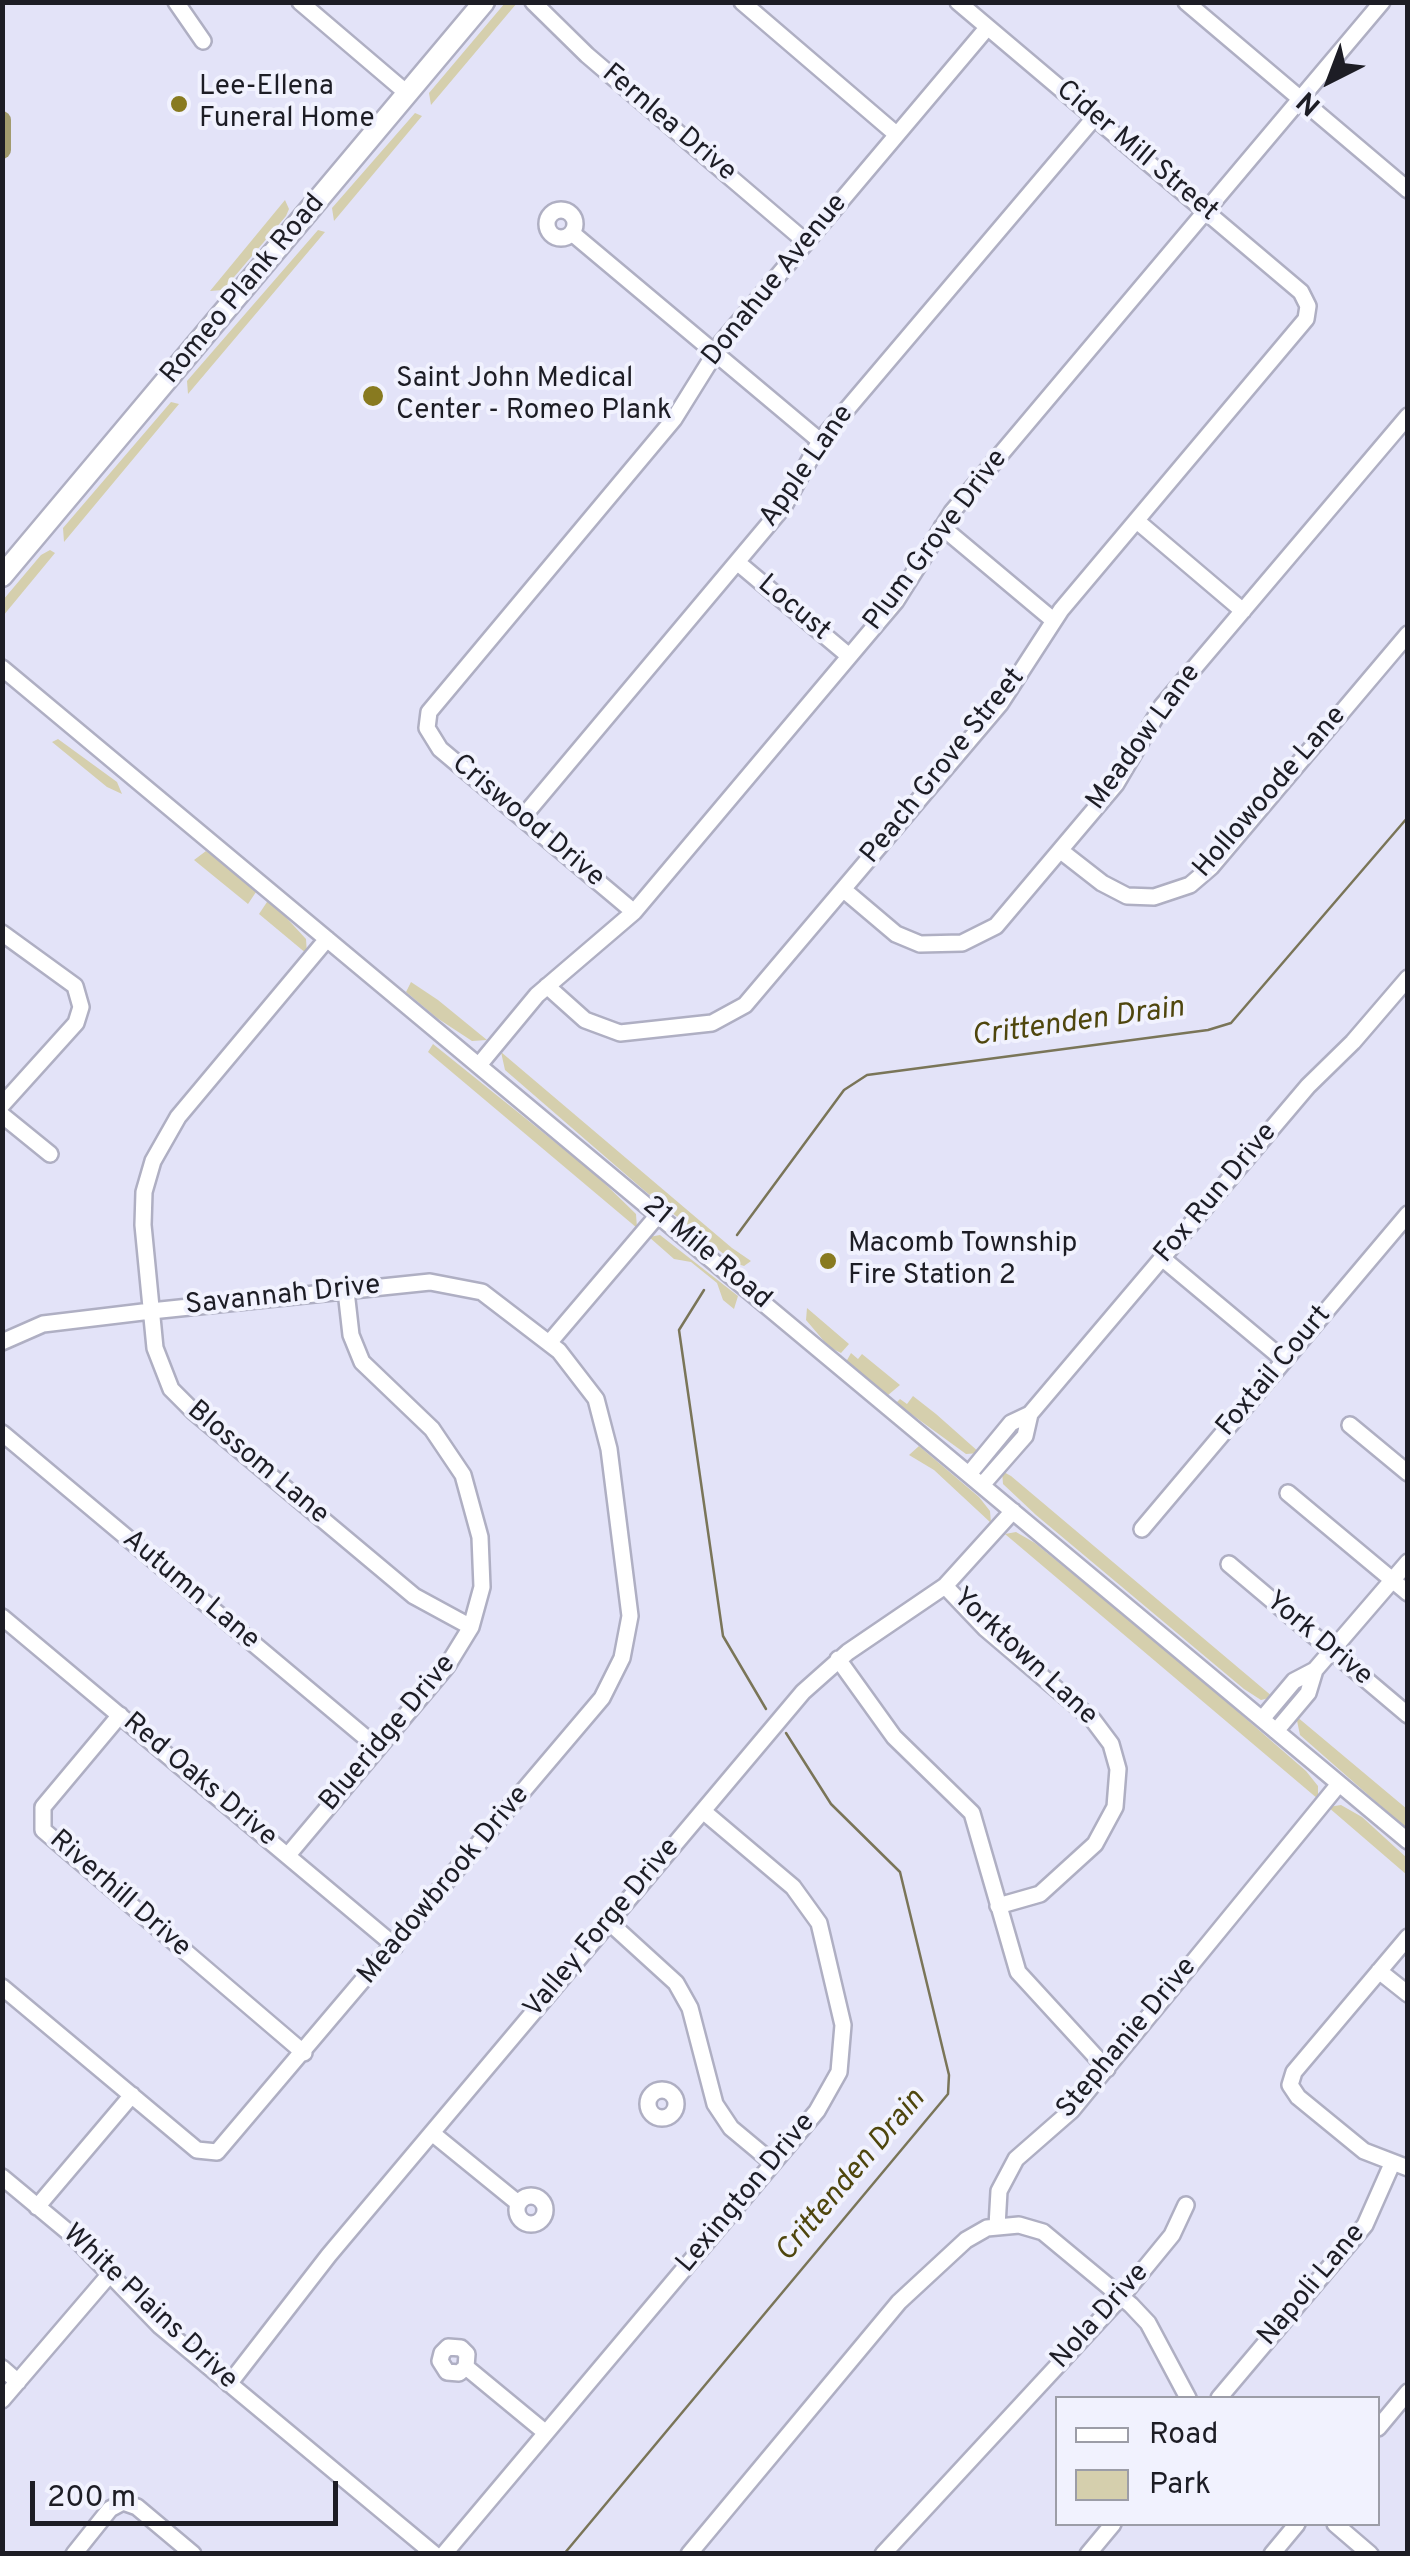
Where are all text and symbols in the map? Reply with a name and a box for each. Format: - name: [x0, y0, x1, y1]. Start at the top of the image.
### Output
- north arrow: [1280, 30, 1380, 130]
- street label: Fernlea Drive: [594, 58, 742, 190]
- place label: Lee-Ellena Funeral Home: [199, 71, 375, 137]
- street label: Cider Mill Street: [1048, 74, 1224, 230]
- text: N: [1290, 82, 1329, 122]
- marker: Lee-Ellena Funeral Home: [168, 93, 190, 115]
- street label: Romeo Plank Road: [155, 188, 333, 392]
- street label: Donahue Avenue: [696, 188, 856, 374]
- place label: Saint John Medical Center - Romeo Plank: [396, 363, 672, 429]
- marker: Saint John Medical Center - Romeo Plank: [360, 383, 386, 409]
- street label: Apple Lane: [754, 399, 862, 535]
- street label: Plum Grove Drive: [858, 444, 1016, 638]
- street label: Locust: [750, 569, 836, 649]
- street label: Meadow Lane: [1081, 658, 1209, 818]
- street label: Peach Grove Street: [855, 662, 1033, 872]
- street label: Hollowoode Lane: [1187, 700, 1355, 886]
- street label: Criswood Drive: [444, 748, 610, 896]
- water label: Crittenden Drain: [969, 991, 1187, 1057]
- street label: Fox Run Drive: [1149, 1117, 1285, 1271]
- street label: 21 Mile Road: [635, 1190, 777, 1318]
- place label: Macomb Township Fire Station 2: [848, 1228, 1077, 1294]
- marker: Macomb Township Fire Station 2: [817, 1250, 839, 1272]
- street label: Savannah Drive: [184, 1270, 382, 1324]
- street label: Foxtail Court: [1211, 1300, 1339, 1444]
- street label: Blossom Lane: [179, 1395, 335, 1533]
- street label: Autumn Lane: [115, 1524, 265, 1658]
- street label: Yorktown Lane: [944, 1582, 1104, 1734]
- street label: York Drive: [1258, 1586, 1378, 1694]
- street label: Blueridge Drive: [314, 1649, 464, 1819]
- street label: Red Oaks Drive: [115, 1707, 283, 1855]
- street label: Meadowbrook Drive: [352, 1780, 538, 1992]
- street label: Riverhill Drive: [41, 1824, 197, 1966]
- street label: Valley Forge Drive: [518, 1832, 688, 2026]
- street label: Stephanie Drive: [1051, 1952, 1205, 2126]
- water label: Crittenden Drain: [769, 2083, 935, 2271]
- street label: Lexington Drive: [671, 2107, 823, 2281]
- street label: White Plains Drive: [55, 2218, 243, 2398]
- street label: Napoli Lane: [1252, 2218, 1374, 2354]
- street label: Nola Drive: [1045, 2257, 1157, 2377]
- legend: [1055, 2396, 1380, 2526]
- text: Road: [1149, 2417, 1218, 2454]
- scale bar: [35, 2461, 342, 2523]
- text: Park: [1149, 2467, 1211, 2504]
- text: 200 m: [47, 2480, 136, 2517]

